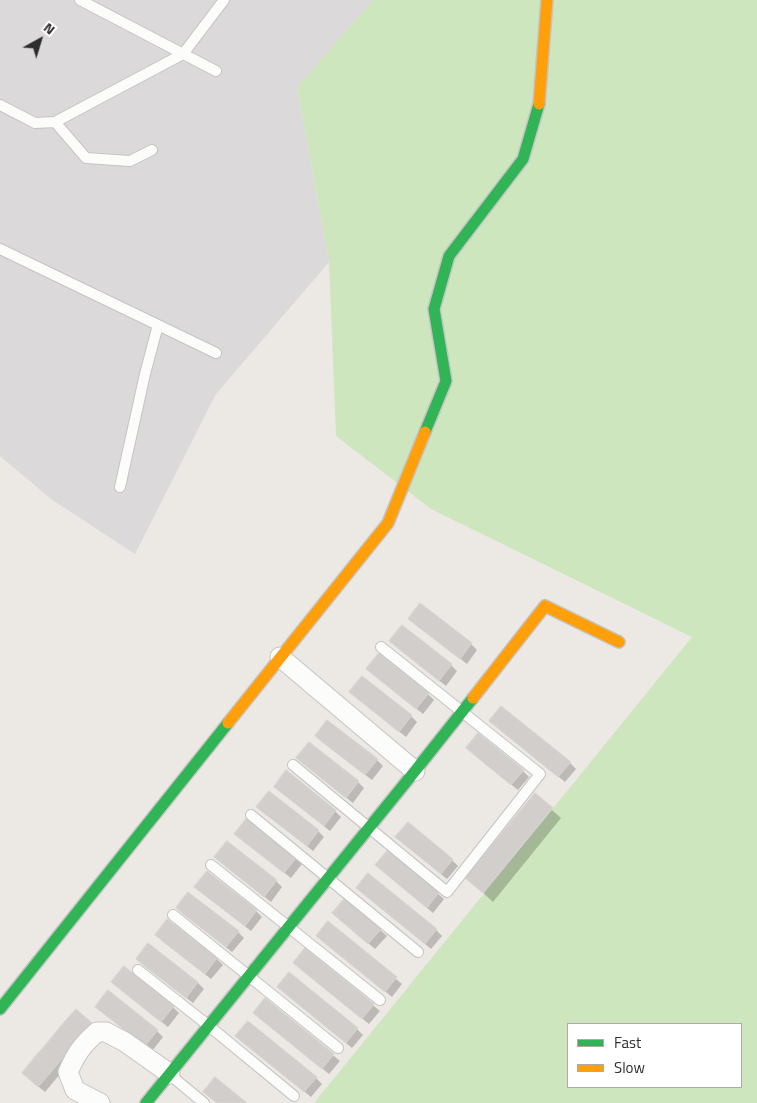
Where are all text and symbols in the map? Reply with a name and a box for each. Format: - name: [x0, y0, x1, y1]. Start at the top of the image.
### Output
- north arrow: [15, 15, 65, 65]
- text: N: [39, 17, 60, 39]
- legend: [567, 1023, 742, 1088]
- text: Fast: [614, 1031, 641, 1054]
- text: Slow: [614, 1056, 645, 1079]

